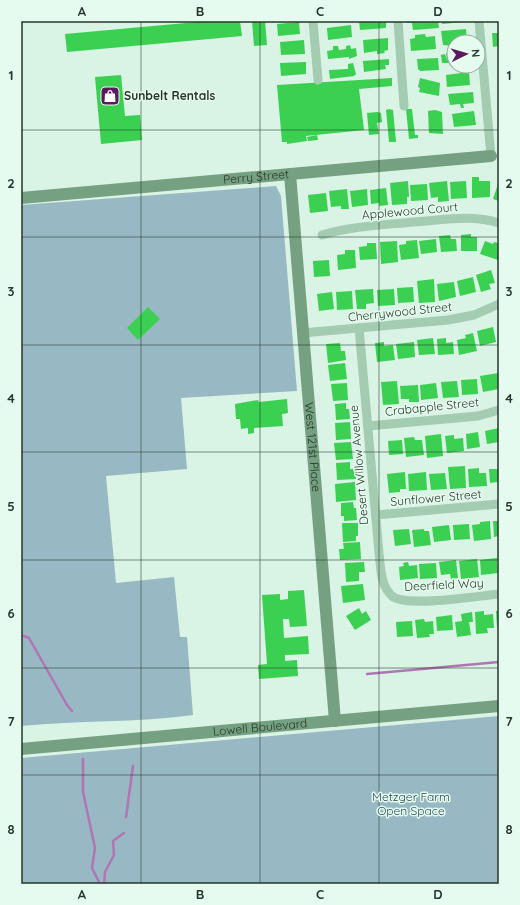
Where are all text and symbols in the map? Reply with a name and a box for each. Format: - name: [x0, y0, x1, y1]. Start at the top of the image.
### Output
- text: A: [78, 3, 87, 19]
- text: B: [196, 3, 204, 19]
- text: C: [316, 3, 324, 19]
- text: D: [433, 3, 443, 19]
- north arrow: [446, 34, 486, 74]
- text: N: [469, 48, 483, 58]
- text: 1: [8, 67, 14, 83]
- text: 1: [506, 67, 512, 83]
- shop icon: Sunbelt Rentals: [99, 85, 121, 107]
- place label: Sunbelt Rentals: [124, 88, 216, 103]
- street label: Perry Street: [222, 166, 290, 187]
- text: 2: [7, 175, 15, 191]
- text: 2: [505, 175, 513, 191]
- street label: Applewood Court: [361, 199, 459, 222]
- text: 3: [8, 283, 15, 299]
- text: 3: [506, 283, 513, 299]
- street label: Cherrywood Street: [347, 299, 453, 324]
- text: 4: [7, 390, 15, 406]
- text: 4: [505, 390, 513, 406]
- street label: Crabapple Street: [384, 394, 480, 419]
- street label: West 121st Place: [302, 402, 324, 493]
- street label: Desert Willow Avenue: [346, 404, 371, 525]
- street label: Sunflower Street: [390, 486, 482, 509]
- text: 5: [7, 498, 15, 514]
- text: 5: [505, 498, 513, 514]
- street label: Deerfield Way: [404, 575, 484, 594]
- text: 6: [7, 605, 15, 621]
- text: 6: [505, 605, 513, 621]
- text: 7: [7, 713, 15, 729]
- text: 7: [505, 713, 513, 729]
- street label: Lowell Boulevard: [212, 715, 308, 739]
- park label: Metzger Farm Open Space: [372, 789, 450, 818]
- text: 8: [7, 821, 15, 837]
- text: 8: [505, 821, 513, 837]
- text: A: [78, 886, 87, 902]
- text: B: [196, 886, 204, 902]
- text: C: [316, 886, 324, 902]
- text: D: [433, 886, 443, 902]

